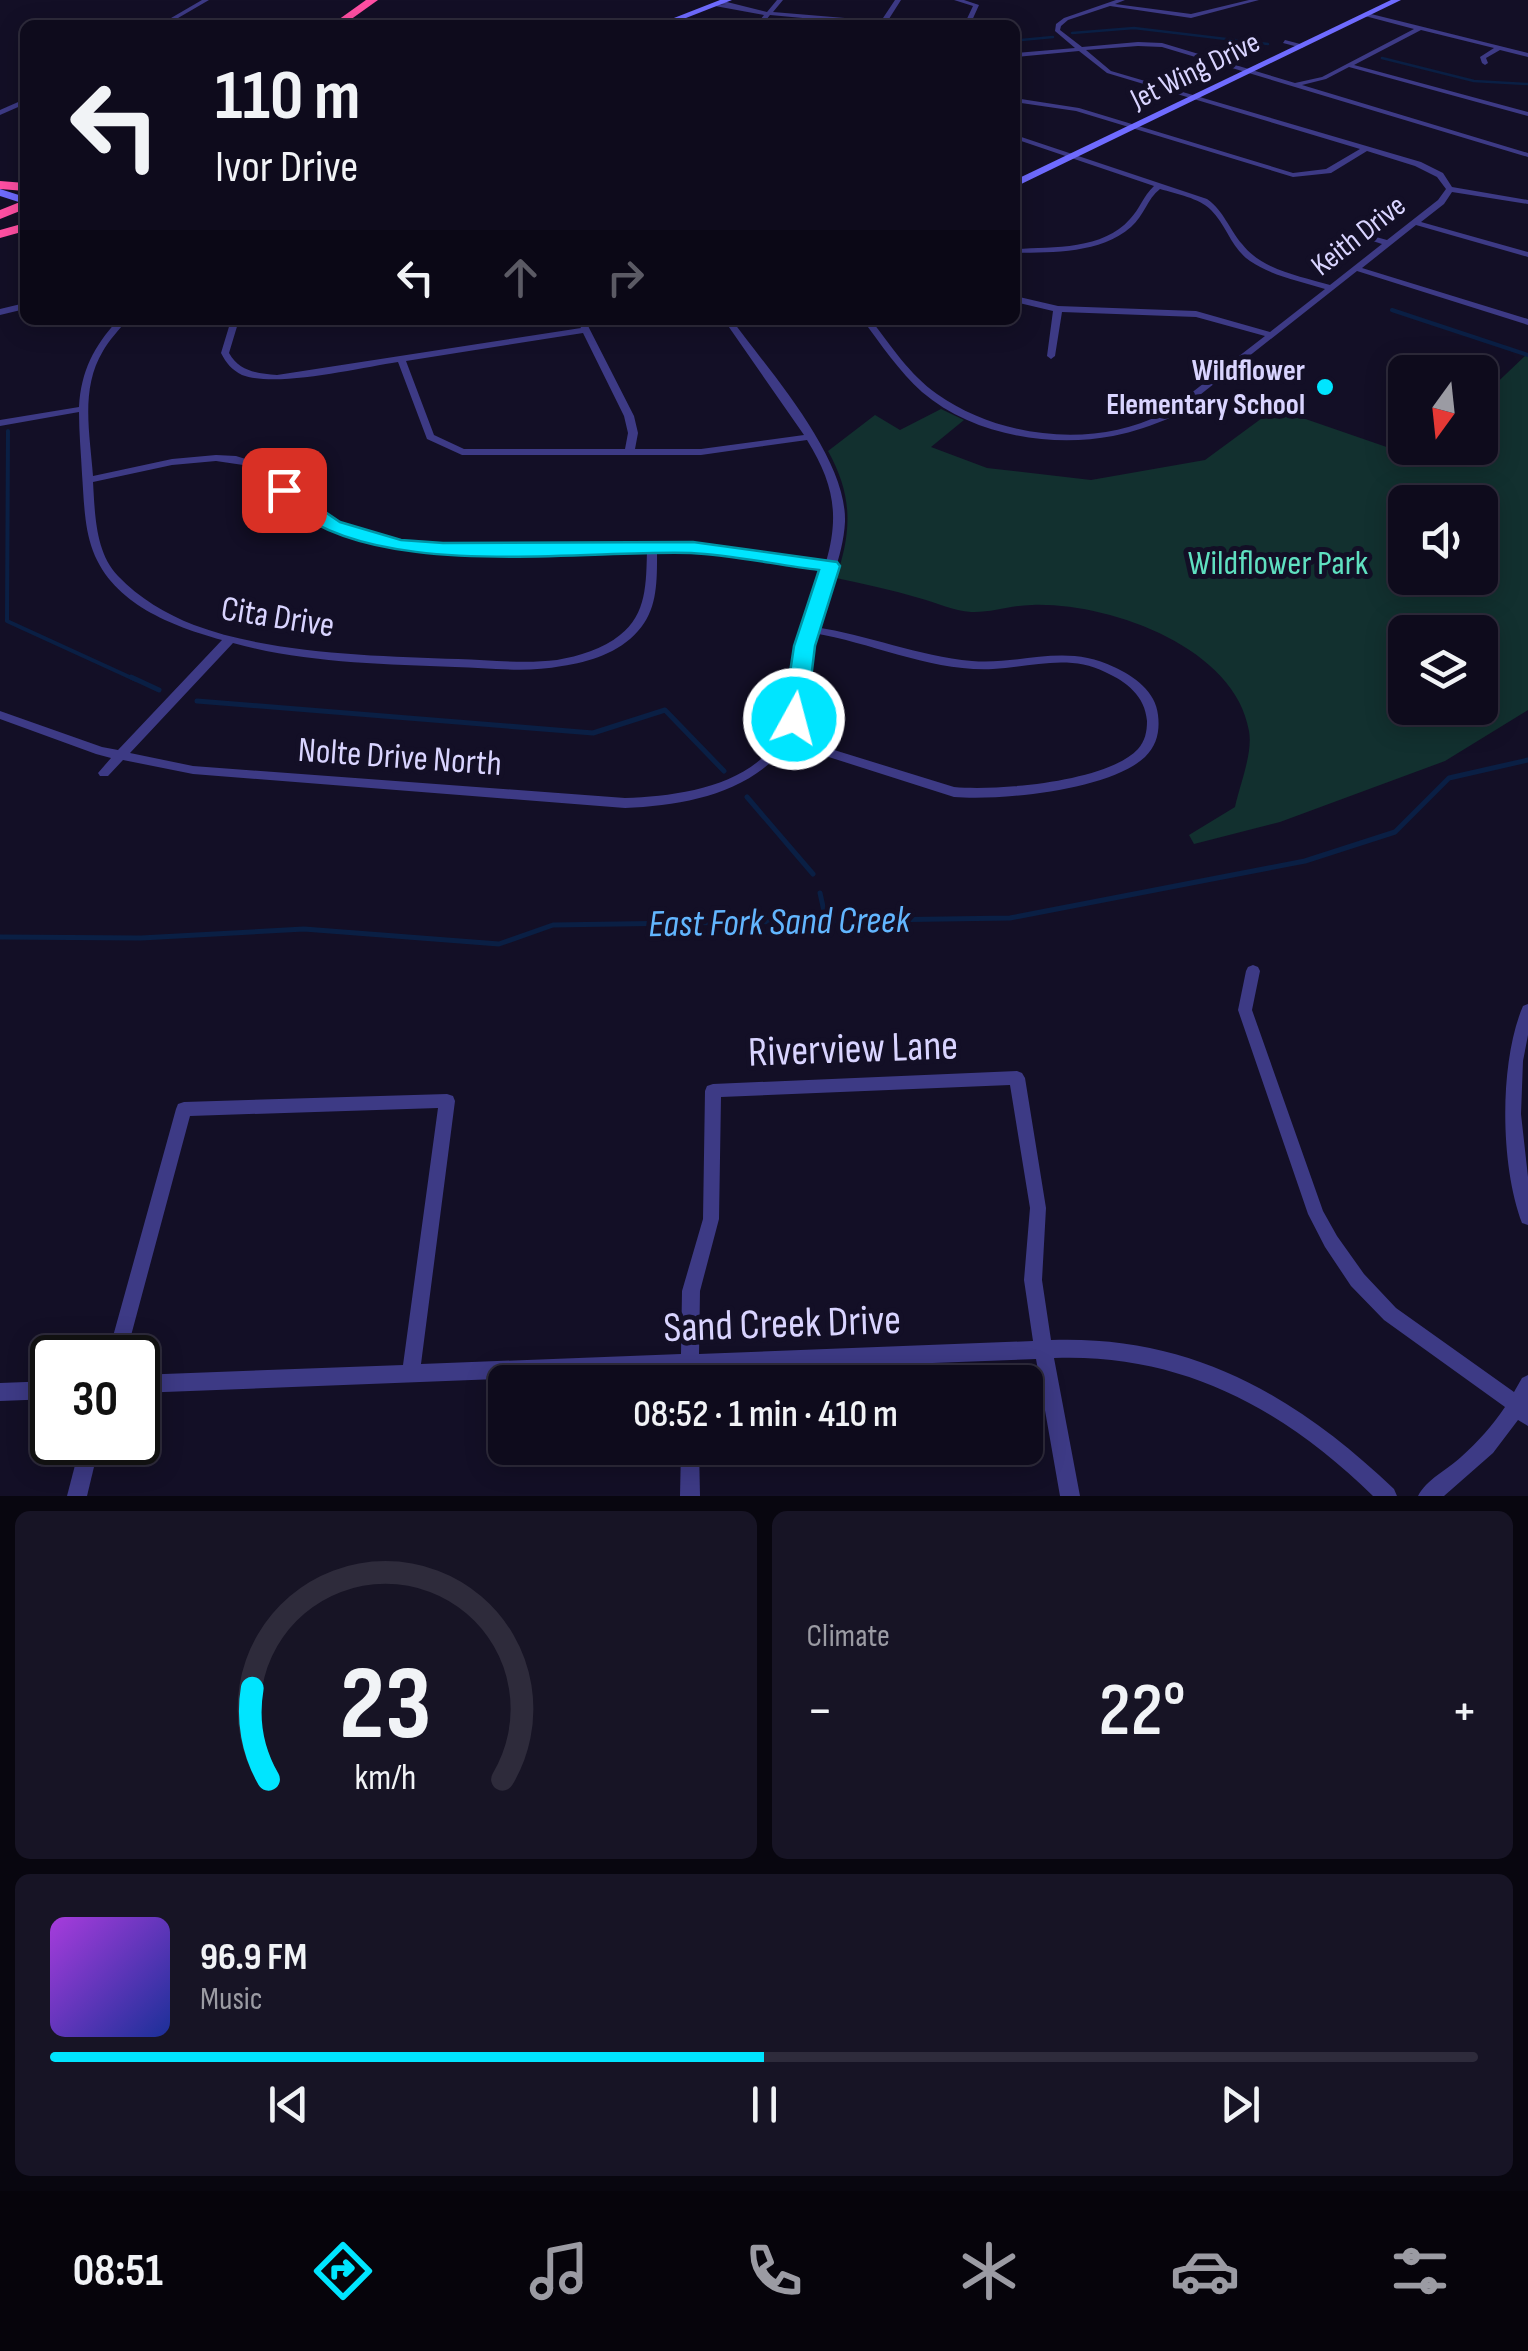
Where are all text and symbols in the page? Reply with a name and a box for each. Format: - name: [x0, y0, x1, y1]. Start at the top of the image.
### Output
- street label: Jet Wing Drive: [1124, 24, 1266, 118]
- text: 110 m: [215, 55, 361, 139]
- icon: left: [50, 60, 180, 190]
- text: Ivor Drive: [215, 140, 358, 195]
- street label: Keith Drive: [1304, 188, 1413, 284]
- icon: left: [388, 250, 443, 305]
- icon: ahead: [493, 250, 548, 305]
- icon: right: [598, 250, 653, 305]
- place label: Wildflower Elementary School: [1106, 353, 1305, 423]
- north arrow: [1388, 355, 1498, 465]
- map controls: [1388, 355, 1498, 725]
- marker: Wildflower Elementary School: [1314, 376, 1336, 398]
- pin: [242, 448, 327, 533]
- icon: arrive: [257, 463, 312, 518]
- button: sound: [1388, 485, 1498, 595]
- park label: Wildflower Park: [1188, 542, 1369, 585]
- street label: Cita Drive: [218, 587, 337, 648]
- button: layers: [1388, 615, 1498, 725]
- position arrow: [742, 667, 846, 771]
- street label: Nolte Drive North: [297, 729, 503, 786]
- water label: East Fork Sand Creek: [648, 898, 912, 947]
- street label: Riverview Lane: [747, 1020, 959, 1079]
- street label: Sand Creek Drive: [662, 1295, 902, 1354]
- speed limit sign: 30: [30, 1335, 160, 1465]
- text: 08:52 · 1 min · 410 m: [633, 1392, 898, 1437]
- text: Climate: [807, 1617, 890, 1656]
- text: 23: [340, 1643, 432, 1768]
- text: 22°: [1099, 1666, 1186, 1757]
- text: −: [807, 1678, 833, 1745]
- text: +: [1451, 1678, 1478, 1745]
- text: km/h: [355, 1757, 417, 1800]
- text: 96.9 FM: [200, 1935, 307, 1980]
- text: Music: [200, 1980, 263, 2019]
- icon: previous: [261, 2077, 316, 2132]
- icon: pause: [737, 2077, 792, 2132]
- icon: next: [1213, 2077, 1268, 2132]
- icon: directions: [308, 2236, 378, 2306]
- icon: music: [524, 2236, 594, 2306]
- icon: phone: [739, 2236, 809, 2306]
- icon: climate: [954, 2236, 1024, 2306]
- icon: car: [1170, 2236, 1240, 2306]
- icon: filters: [1385, 2236, 1455, 2306]
- text: 08:51: [73, 2244, 163, 2299]

